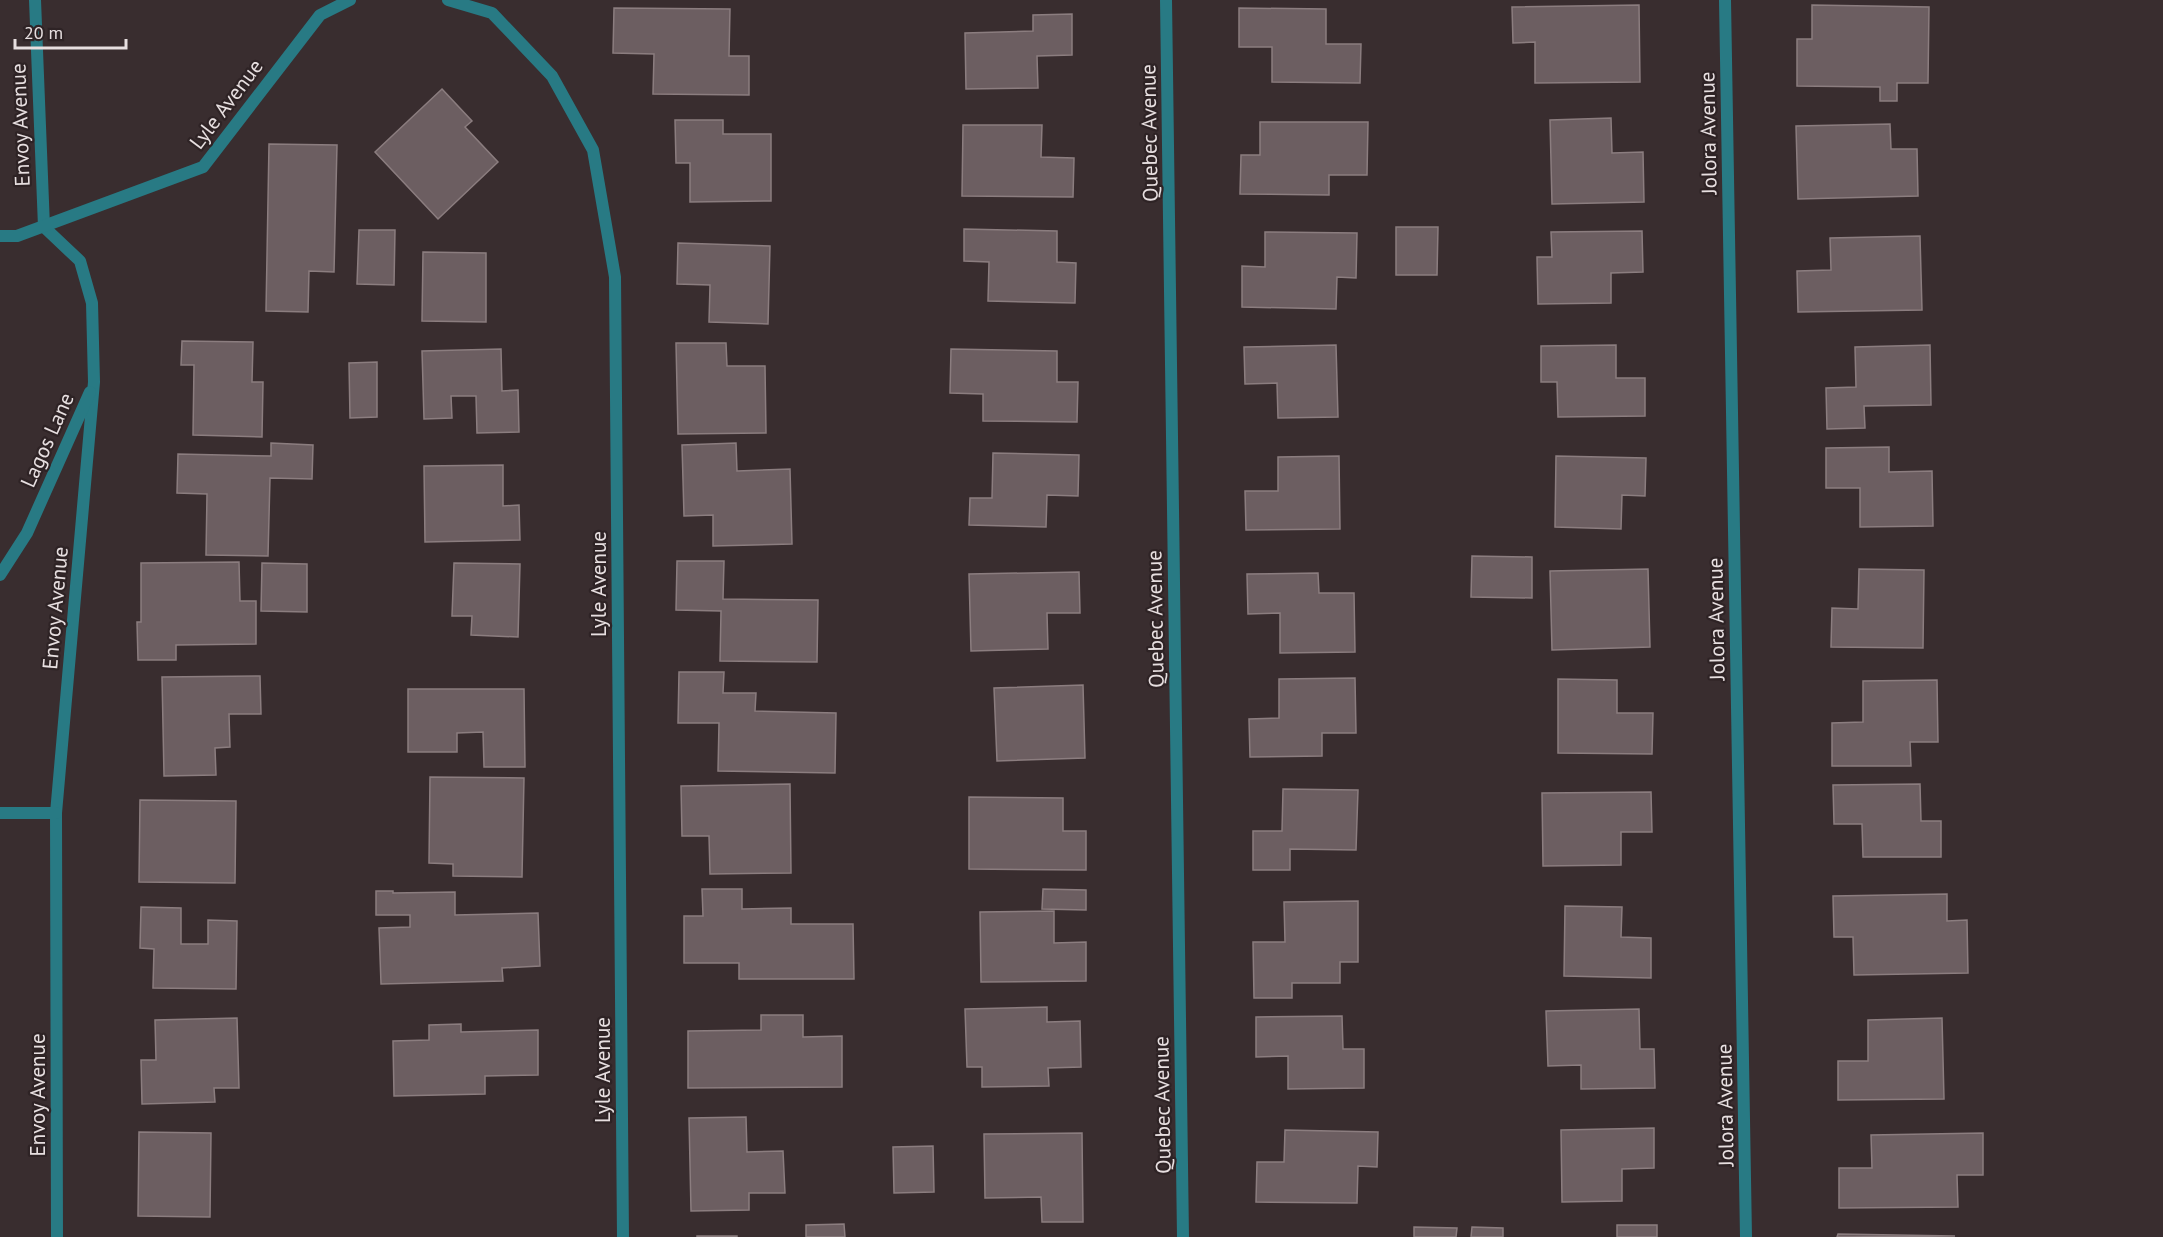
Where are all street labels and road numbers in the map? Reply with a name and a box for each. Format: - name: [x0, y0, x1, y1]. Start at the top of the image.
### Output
- street label: Lyle Avenue: [183, 54, 269, 154]
- street label: Envoy Avenue: [4, 63, 36, 187]
- street label: Quebec Avenue: [1134, 64, 1164, 202]
- street label: Jolora Avenue: [1693, 71, 1723, 196]
- street label: Lagos Lane: [14, 388, 80, 492]
- street label: Lyle Avenue: [585, 531, 612, 637]
- street label: Envoy Avenue: [36, 545, 74, 671]
- street label: Quebec Avenue: [1140, 550, 1170, 688]
- street label: Jolora Avenue: [1701, 557, 1731, 682]
- street label: Lyle Avenue: [589, 1017, 616, 1123]
- street label: Envoy Avenue: [24, 1033, 51, 1157]
- street label: Quebec Avenue: [1147, 1036, 1177, 1174]
- street label: Jolora Avenue: [1710, 1043, 1740, 1168]

